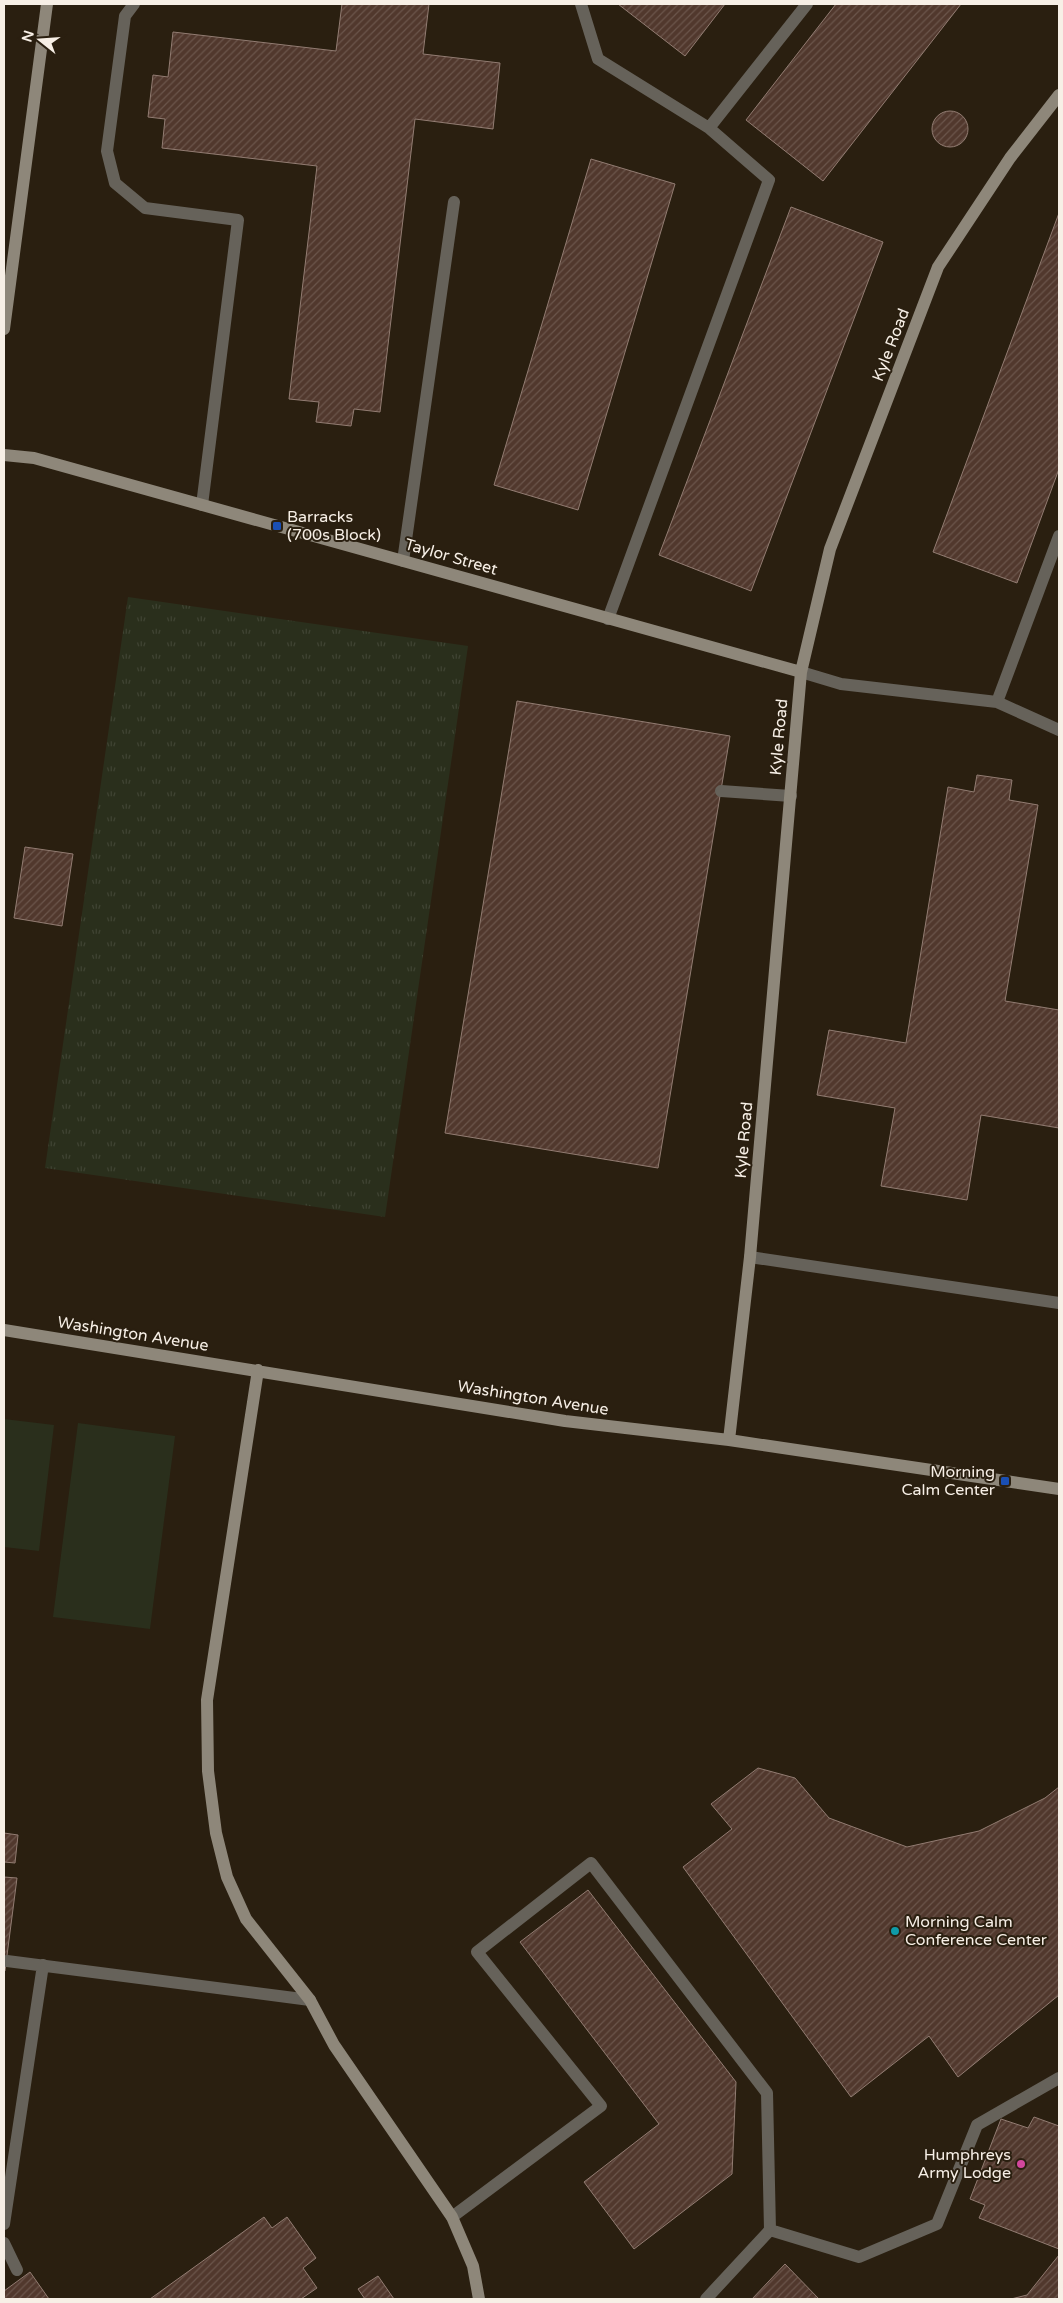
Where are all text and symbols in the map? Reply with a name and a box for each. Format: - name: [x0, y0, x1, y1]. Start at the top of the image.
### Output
- north arrow: [15, 15, 65, 65]
- text: N: [18, 28, 38, 44]
- street label: Kyle Road: [868, 306, 914, 384]
- place label: Barracks (700s Block): [287, 507, 381, 545]
- marker: Barracks (700s Block): [271, 520, 283, 532]
- street label: Taylor Street: [402, 534, 500, 580]
- street label: Kyle Road: [766, 698, 792, 776]
- street label: Kyle Road: [731, 1101, 757, 1179]
- street label: Washington Avenue: [56, 1312, 210, 1356]
- street label: Washington Avenue: [456, 1376, 610, 1420]
- place label: Morning Calm Center: [901, 1462, 996, 1500]
- marker: Morning Calm Center: [999, 1475, 1011, 1487]
- place label: Morning Calm Conference Center: [905, 1912, 1048, 1950]
- marker: Morning Calm Conference Center: [889, 1925, 901, 1937]
- place label: Humphreys Army Lodge: [918, 2145, 1011, 2183]
- marker: Humphreys Army Lodge: [1015, 2158, 1027, 2170]

